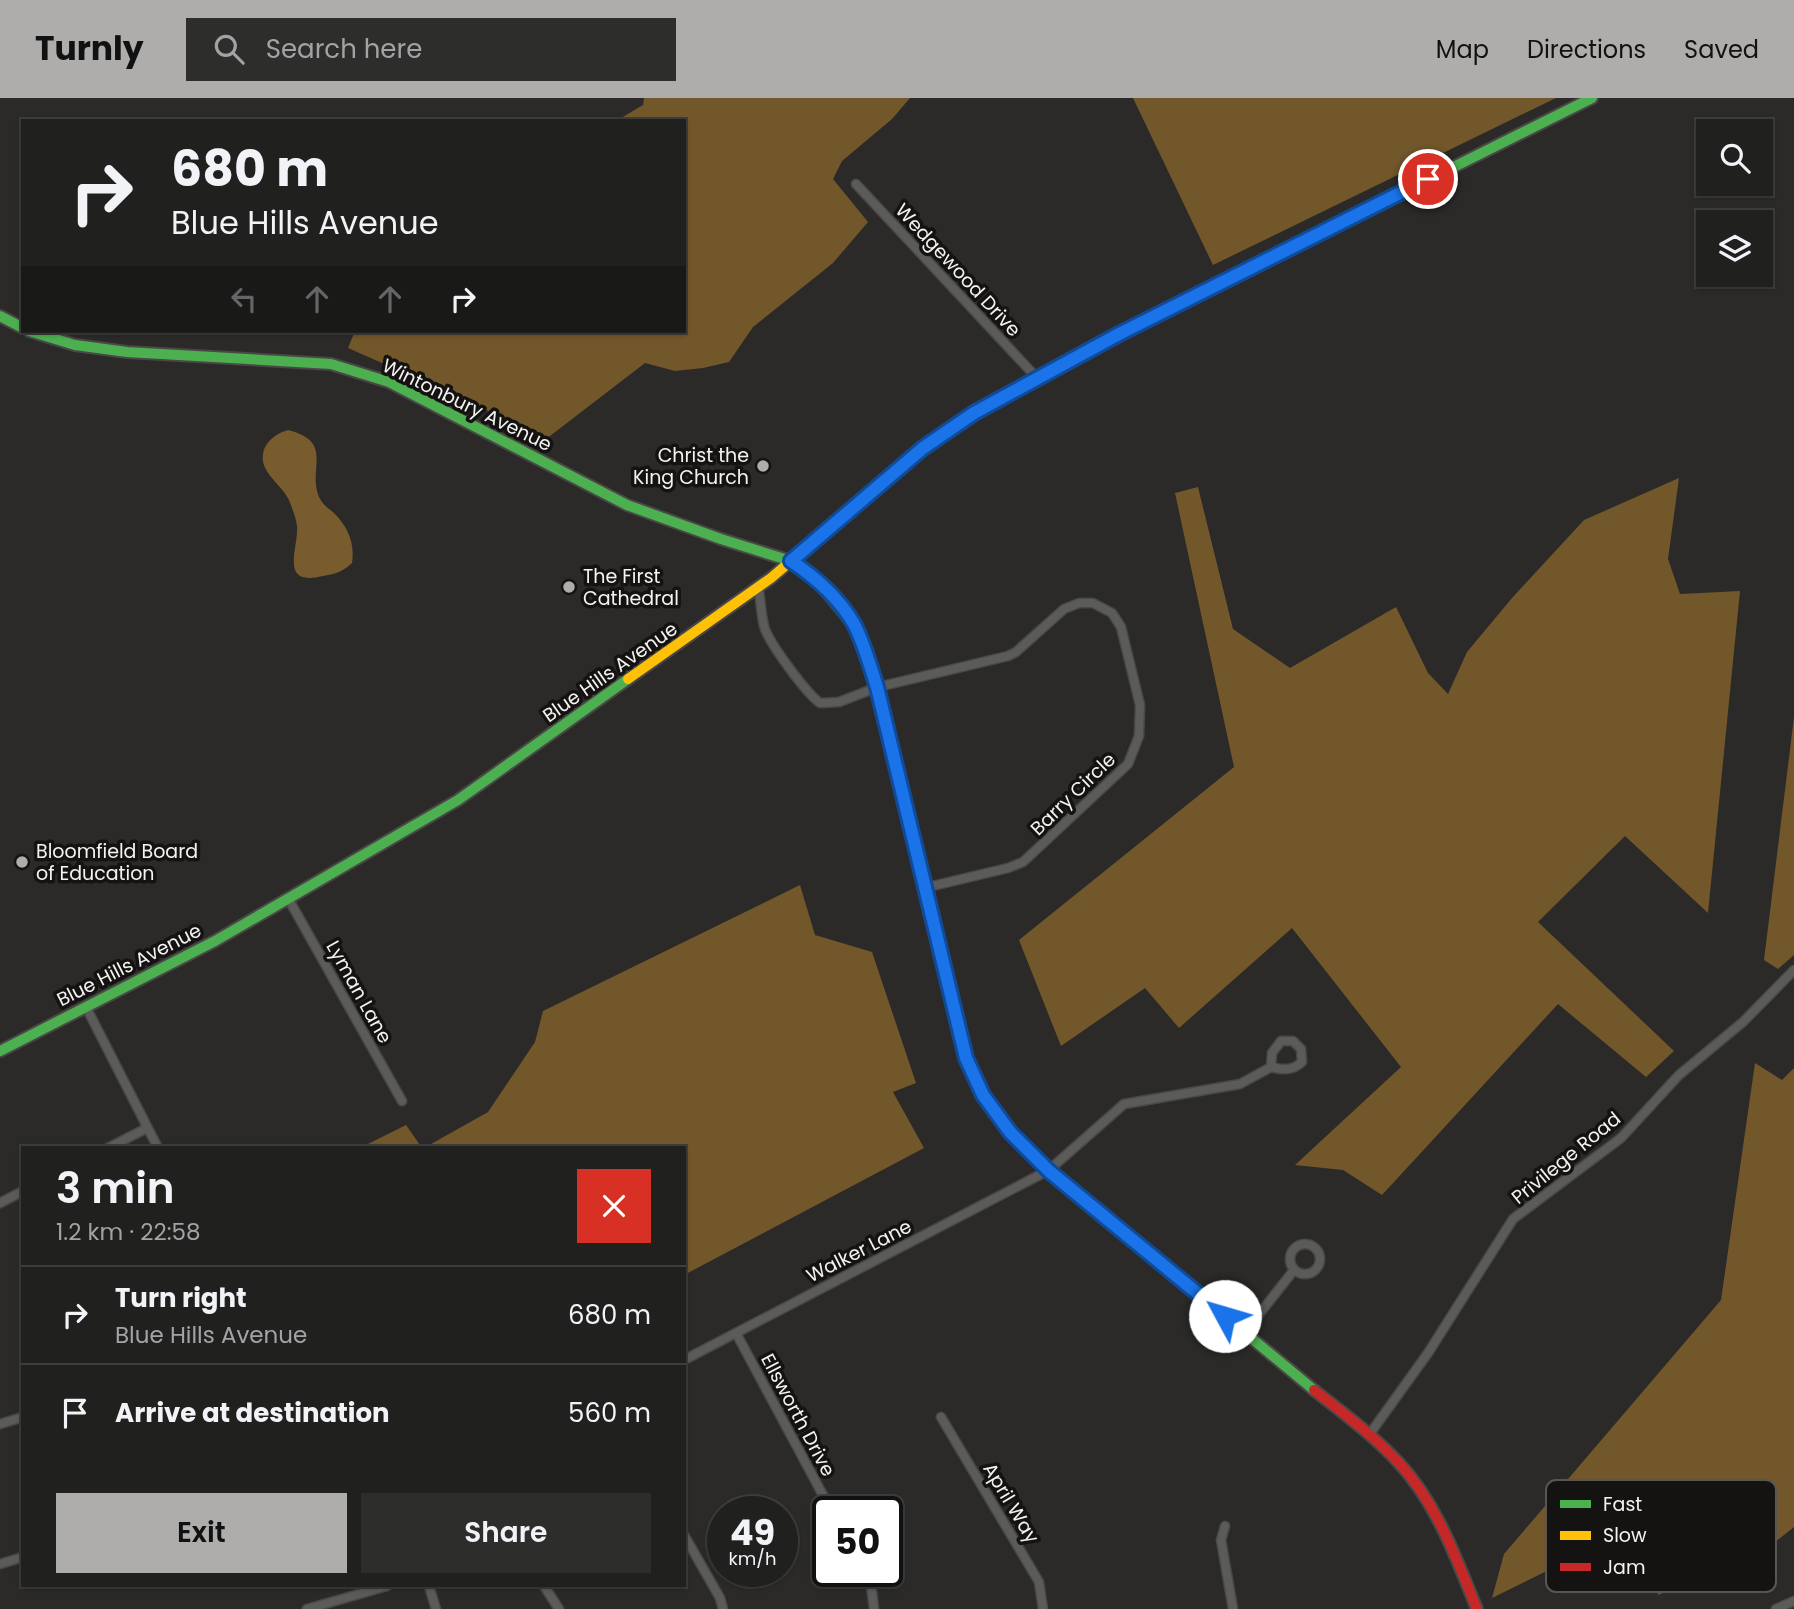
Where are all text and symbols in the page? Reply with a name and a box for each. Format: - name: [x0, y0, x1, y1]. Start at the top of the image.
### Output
- search box: [186, 18, 676, 81]
- text: Turnly: [35, 25, 144, 72]
- icon: search: [210, 30, 248, 68]
- text: Search here: [266, 31, 422, 67]
- text: Map: [1436, 33, 1489, 66]
- text: Directions: [1527, 33, 1646, 66]
- text: Saved: [1684, 33, 1759, 66]
- map controls: [1696, 119, 1773, 287]
- button: search: [1696, 119, 1773, 196]
- text: 680 m: [171, 135, 328, 203]
- icon: right: [56, 147, 147, 238]
- pin: [1398, 149, 1458, 209]
- icon: arrive: [1409, 160, 1447, 198]
- street label: Wedgewood Drive: [889, 197, 1027, 343]
- text: Blue Hills Avenue: [171, 200, 439, 245]
- button: layers: [1696, 210, 1773, 287]
- icon: left: [225, 280, 263, 318]
- icon: ahead: [298, 280, 336, 318]
- icon: ahead: [371, 280, 409, 318]
- icon: right: [444, 280, 482, 318]
- street label: Wintonbury Avenue: [378, 352, 556, 458]
- place label: Christ the King Church: [633, 442, 749, 491]
- marker: Christ the King Church: [755, 458, 771, 474]
- place label: The First Cathedral: [583, 563, 679, 612]
- marker: The First Cathedral: [561, 579, 577, 595]
- street label: Blue Hills Avenue: [537, 615, 683, 729]
- street label: Barry Circle: [1024, 746, 1122, 842]
- place label: Bloomfield Board of Education: [36, 838, 198, 887]
- marker: Bloomfield Board of Education: [14, 854, 30, 870]
- street label: Blue Hills Avenue: [52, 917, 206, 1013]
- street label: Lyman Lane: [320, 936, 398, 1048]
- street label: Privilege Road: [1506, 1105, 1626, 1211]
- text: 3 min: [56, 1159, 175, 1218]
- button: close: [577, 1169, 651, 1243]
- street label: Walker Lane: [802, 1213, 916, 1289]
- text: 1.2 km · 22:58: [56, 1216, 201, 1248]
- position arrow: [1188, 1279, 1262, 1353]
- text: Turn right: [115, 1280, 247, 1316]
- icon: right: [56, 1296, 94, 1334]
- text: 680 m: [568, 1297, 651, 1333]
- text: Blue Hills Avenue: [115, 1319, 307, 1351]
- street label: Ellsworth Drive: [754, 1349, 842, 1481]
- icon: arrive: [56, 1394, 94, 1432]
- text: Arrive at destination: [115, 1395, 390, 1431]
- text: 560 m: [568, 1395, 651, 1431]
- street label: April Way: [976, 1458, 1046, 1548]
- legend: [1546, 1480, 1776, 1592]
- text: Fast: [1603, 1491, 1642, 1518]
- button: Exit: [56, 1493, 347, 1573]
- button: Share: [361, 1493, 651, 1573]
- speed limit sign: 50: [812, 1496, 903, 1587]
- text: 49: [730, 1508, 775, 1557]
- text: Slow: [1603, 1522, 1647, 1549]
- text: km/h: [729, 1546, 776, 1571]
- text: Jam: [1603, 1554, 1645, 1581]

